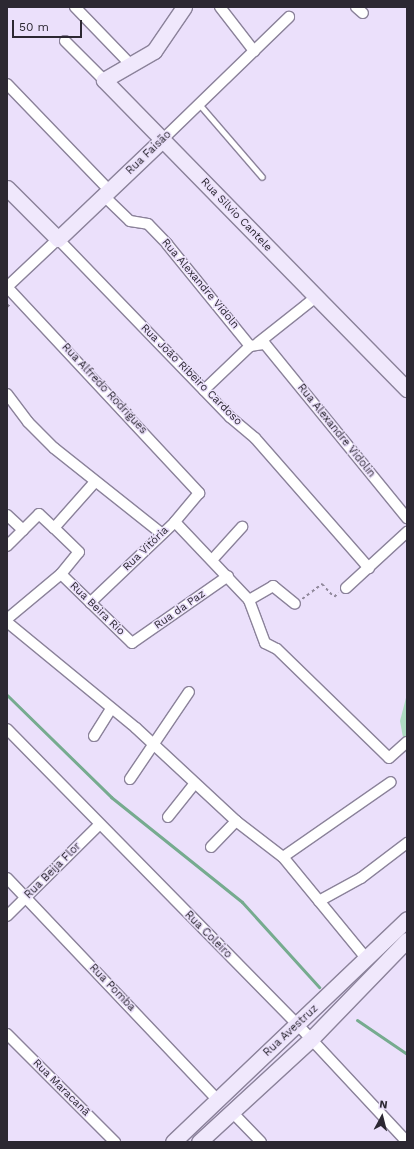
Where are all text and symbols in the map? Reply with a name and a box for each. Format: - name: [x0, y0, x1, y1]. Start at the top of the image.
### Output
- scale bar: [14, 12, 84, 38]
- text: 50 m: [19, 20, 49, 34]
- street label: Rua Faisão: [124, 128, 174, 178]
- street label: Rua Silvio Cantele: [197, 175, 275, 255]
- street label: Rua Alexandre Vidoln: [158, 236, 242, 332]
- street label: Rua João Ribeiro Cardoso: [137, 321, 245, 429]
- street label: Rua Alfredo Rodrigues: [58, 341, 150, 437]
- street label: Rua Alexandre Vidolin: [294, 381, 378, 481]
- street label: Rua Vitória: [120, 524, 172, 574]
- street label: Rua Beira Rio: [67, 579, 127, 639]
- street label: Rua da Paz: [152, 587, 208, 633]
- street label: Rua Beija Flor: [22, 840, 84, 902]
- street label: Rua Coleiro: [182, 909, 234, 961]
- street label: Rua Pomba: [86, 962, 138, 1014]
- street label: Rua Avestruz: [261, 1002, 321, 1060]
- street label: Rua Maracanã: [30, 1057, 92, 1119]
- north arrow: [362, 1097, 402, 1137]
- text: N: [379, 1098, 388, 1112]

